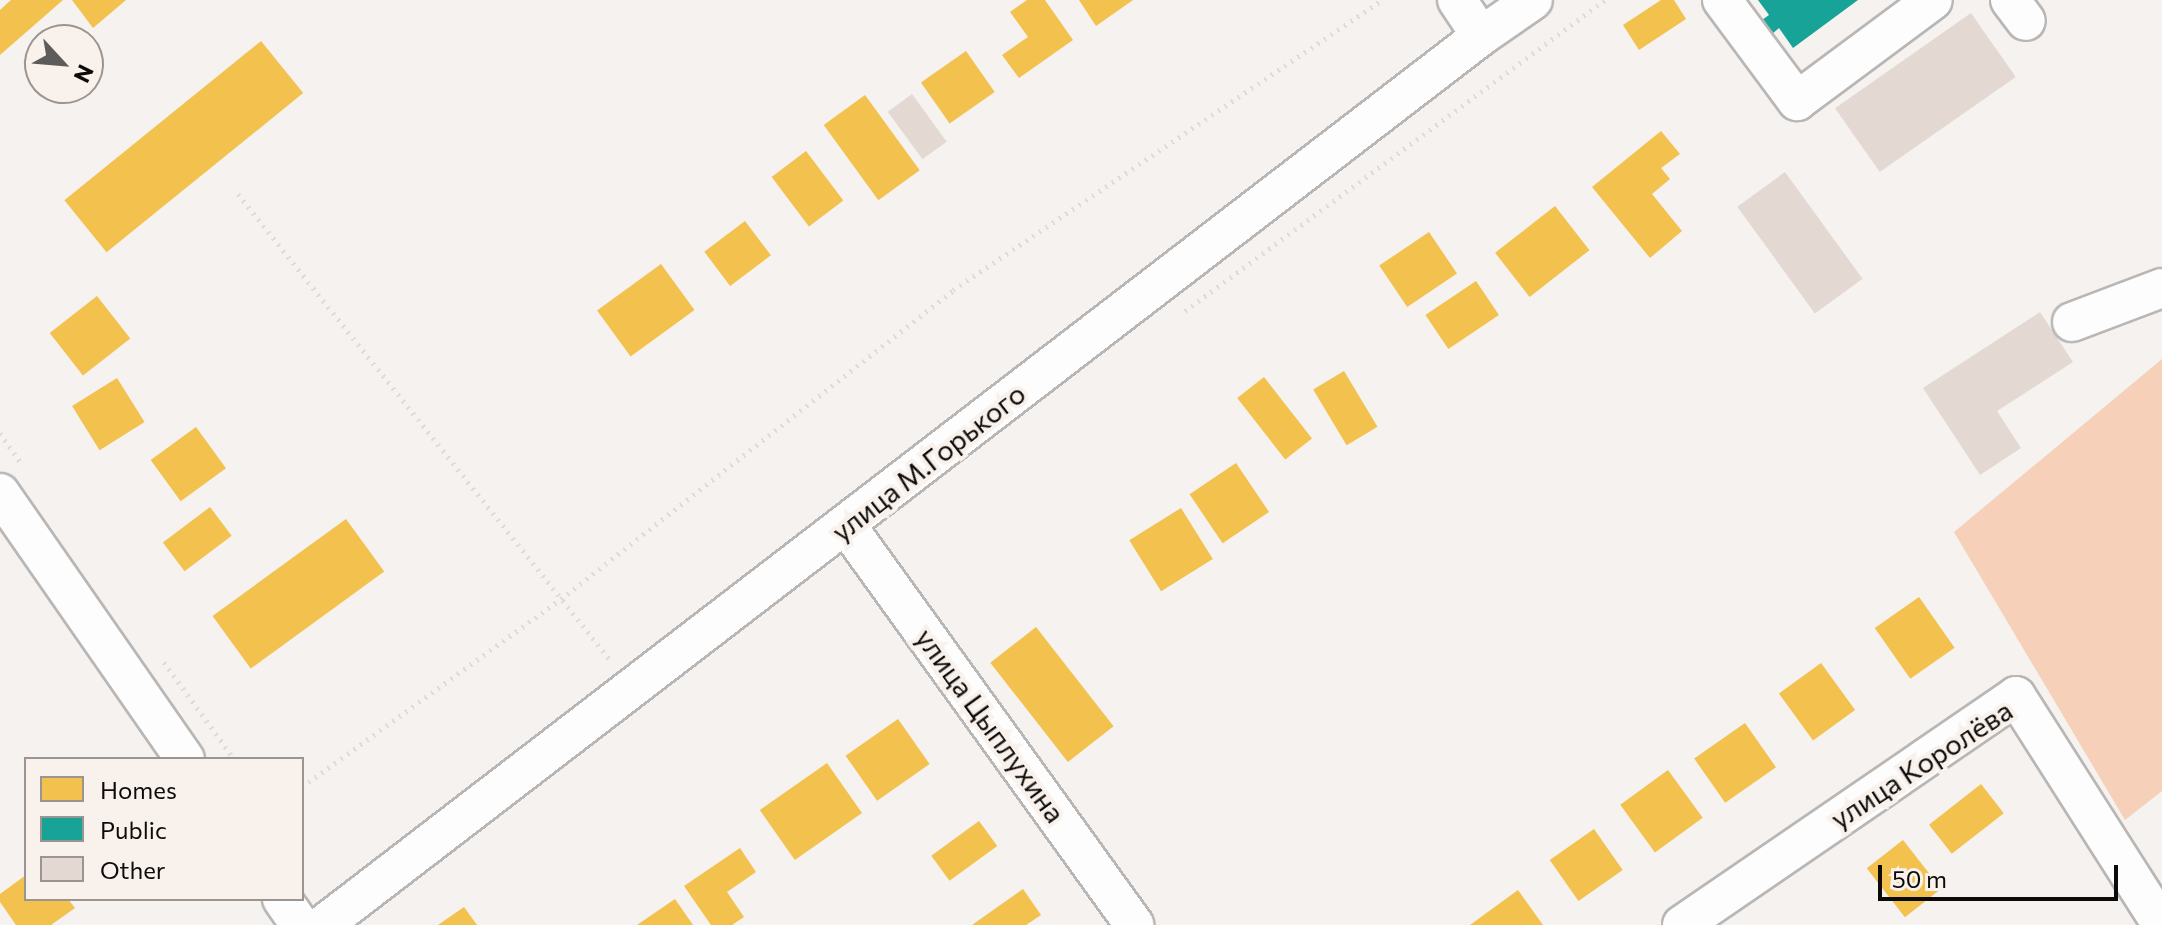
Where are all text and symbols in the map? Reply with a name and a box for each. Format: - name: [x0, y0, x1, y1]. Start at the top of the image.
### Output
- north arrow: [24, 24, 104, 104]
- text: N: [68, 61, 100, 87]
- street label: улица М.Горького: [825, 376, 1031, 548]
- street label: улица Цыплухина: [909, 621, 1073, 829]
- street label: улица Королёва: [1824, 693, 2018, 835]
- legend: [24, 757, 304, 901]
- text: Homes: [100, 775, 177, 804]
- text: Public: [100, 815, 167, 844]
- scale bar: [1882, 849, 2122, 899]
- text: Other: [100, 855, 165, 884]
- text: 50 m: [1892, 864, 1947, 893]

